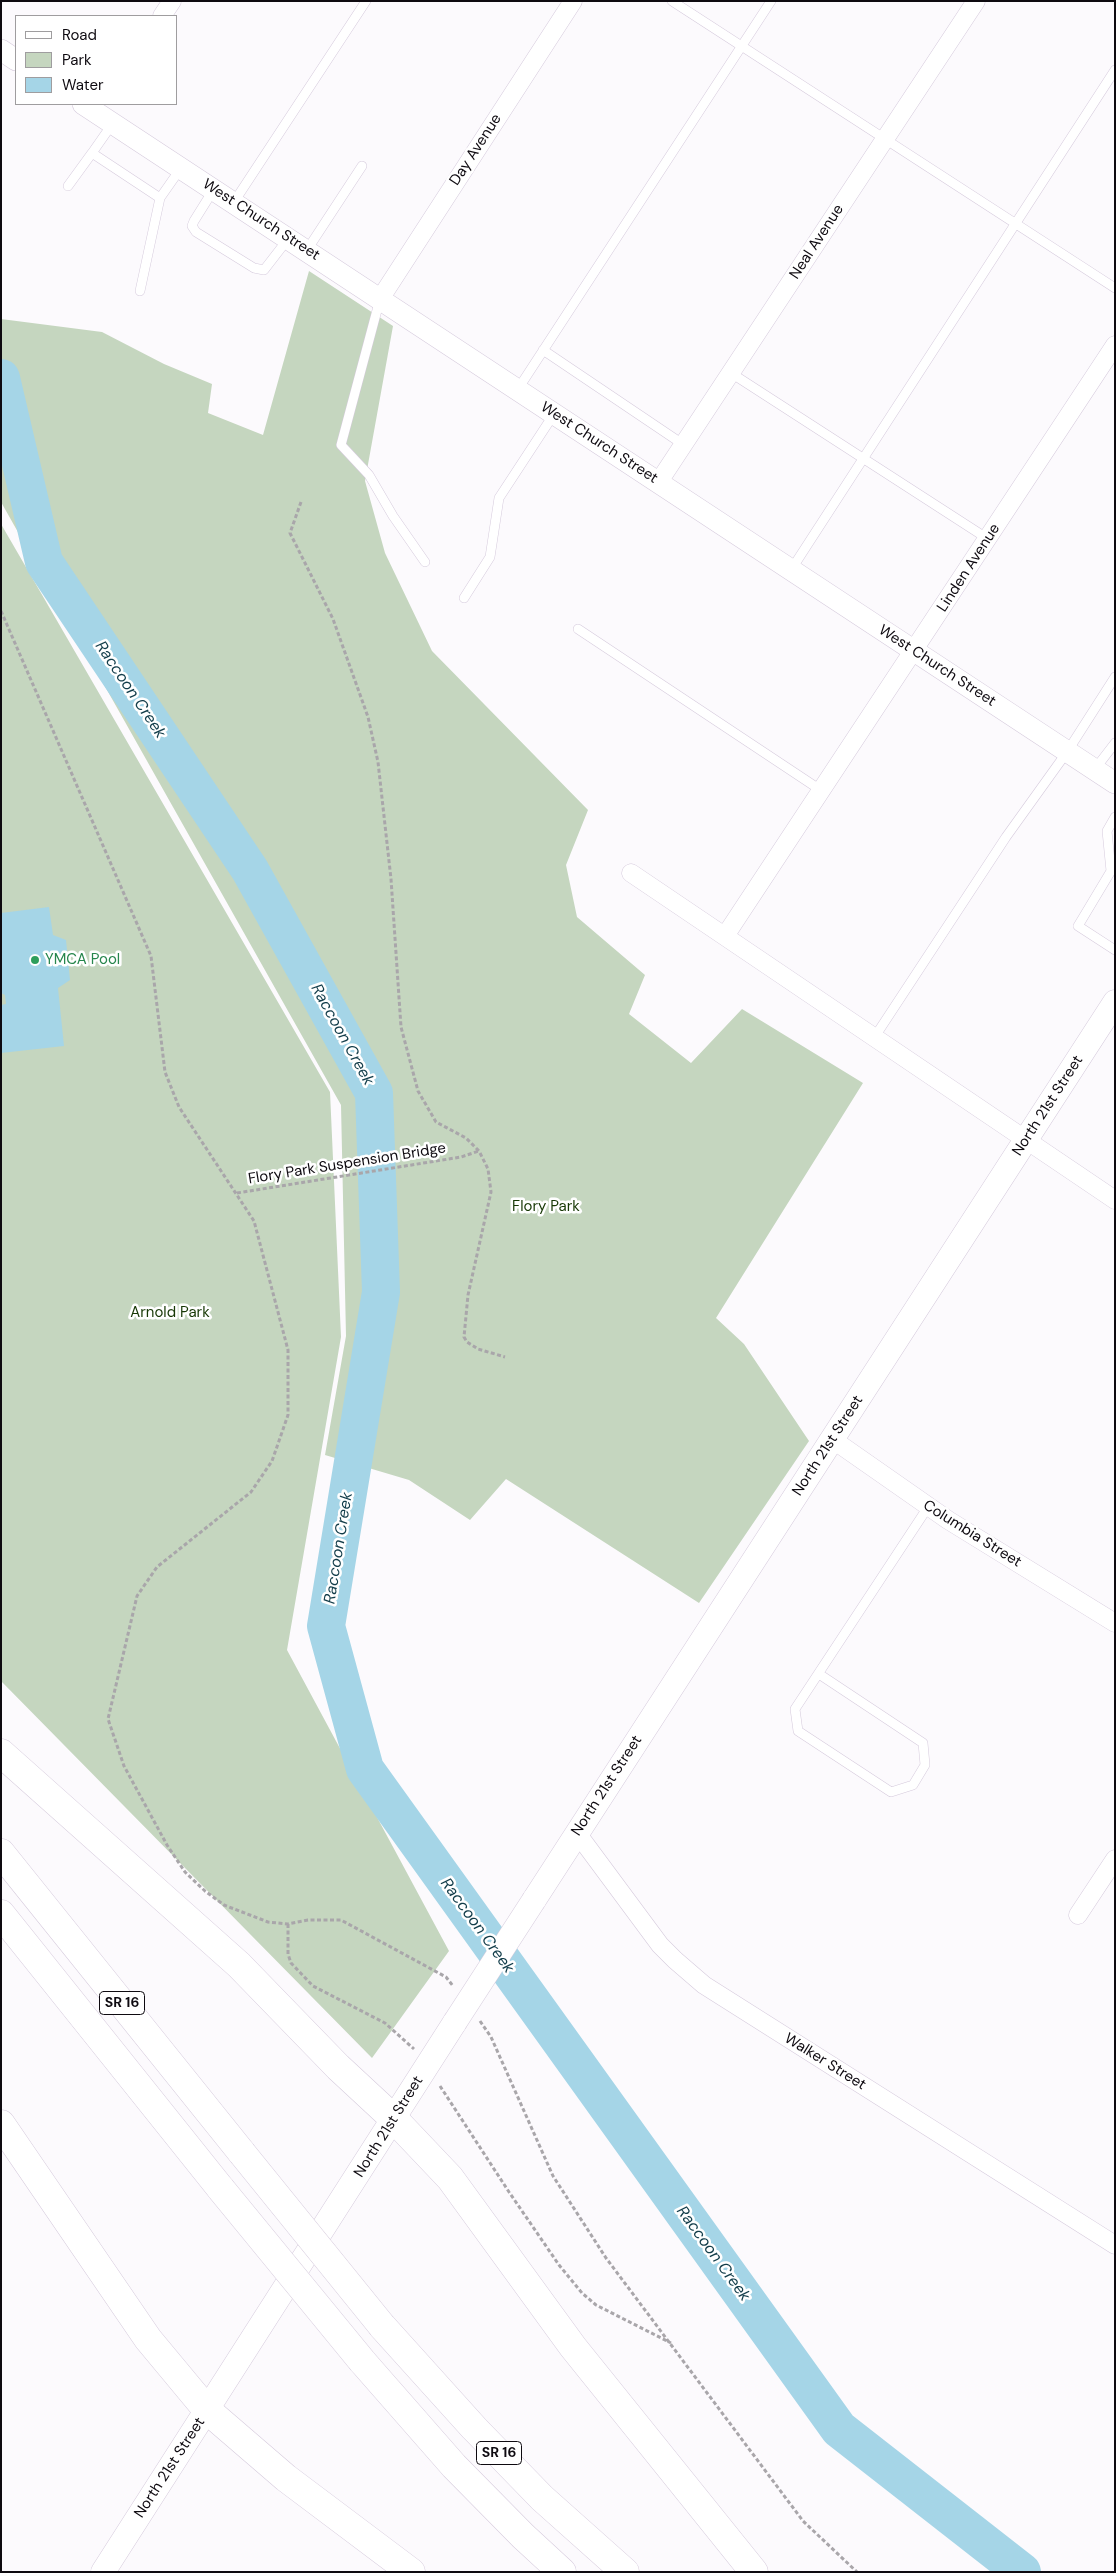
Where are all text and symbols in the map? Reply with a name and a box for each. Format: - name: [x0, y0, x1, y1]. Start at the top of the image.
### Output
- legend: [15, 15, 178, 105]
- text: Road: [62, 25, 97, 45]
- text: Park: [62, 50, 92, 70]
- text: Water: [62, 75, 103, 95]
- street label: Day Avenue: [446, 111, 506, 189]
- street label: West Church Street: [199, 175, 323, 265]
- street label: Neal Avenue: [786, 201, 848, 283]
- street label: West Church Street: [537, 398, 661, 488]
- street label: Linden Avenue: [934, 520, 1004, 616]
- street label: West Church Street: [875, 621, 999, 711]
- water label: Raccoon Creek: [90, 638, 170, 742]
- place label: YMCA Pool: [45, 951, 120, 969]
- marker: YMCA Pool: [29, 954, 41, 966]
- water label: Raccoon Creek: [306, 981, 378, 1089]
- street label: North 21st Street: [1009, 1052, 1087, 1160]
- street label: Flory Park Suspension Bridge: [247, 1139, 447, 1189]
- park label: Flory Park: [512, 1198, 580, 1216]
- park label: Arnold Park: [130, 1304, 210, 1322]
- street label: North 21st Street: [789, 1392, 867, 1500]
- water label: Raccoon Creek: [321, 1491, 357, 1605]
- street label: Columbia Street: [919, 1497, 1025, 1571]
- street label: North 21st Street: [568, 1732, 646, 1840]
- water label: Raccoon Creek: [436, 1875, 518, 1977]
- road number: SR 16: [100, 1992, 144, 2015]
- street label: Walker Street: [781, 2030, 869, 2094]
- street label: North 21st Street: [351, 2073, 427, 2181]
- water label: Raccoon Creek: [672, 2203, 754, 2305]
- street label: North 21st Street: [131, 2414, 209, 2522]
- road number: SR 16: [476, 2442, 522, 2464]

